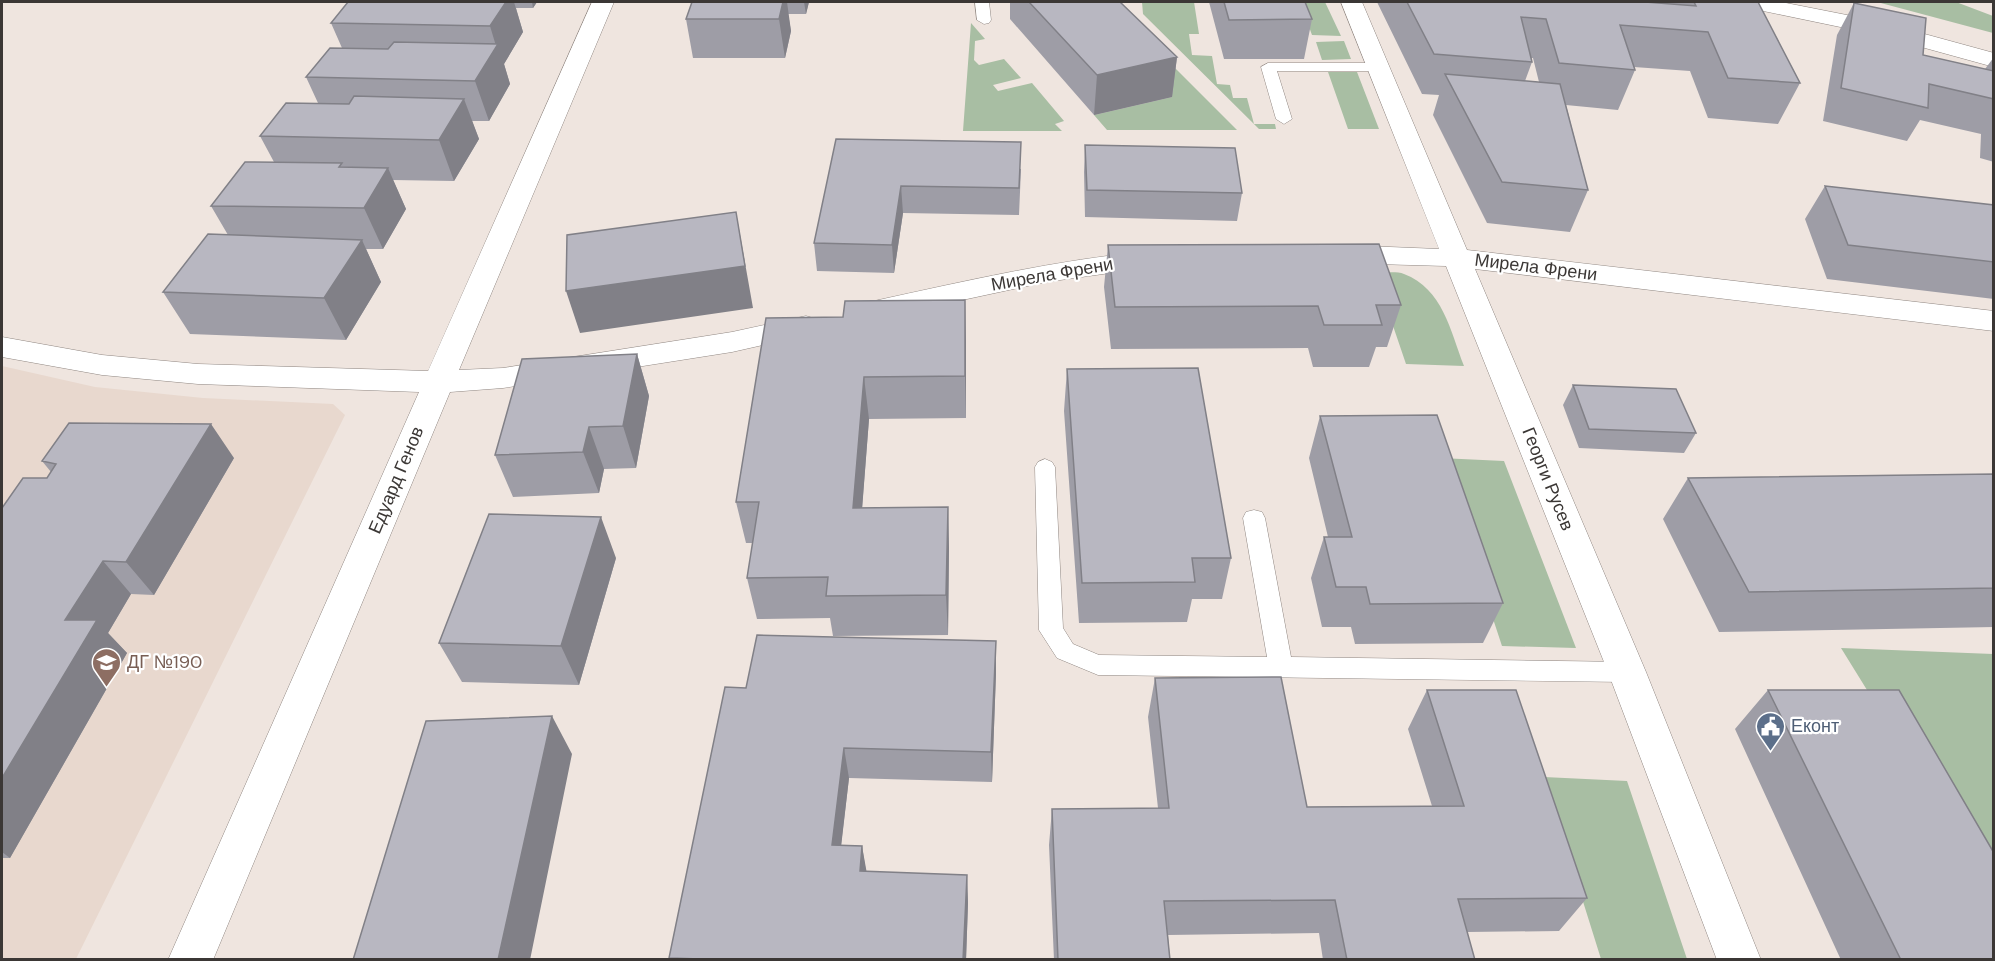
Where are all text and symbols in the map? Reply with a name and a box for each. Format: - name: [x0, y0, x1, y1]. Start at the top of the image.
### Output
- street label: Мирела Френи: [1473, 248, 1599, 286]
- street label: Мирела Френи: [989, 251, 1115, 297]
- street label: Едуард Генов: [363, 423, 429, 537]
- street label: Георги Русев: [1516, 424, 1580, 534]
- school or university icon: ДГ №190: [90, 646, 122, 688]
- place label: ДГ №190: [127, 650, 202, 674]
- public building icon: Еконт: [1754, 710, 1786, 752]
- place label: Еконт: [1791, 714, 1839, 738]

